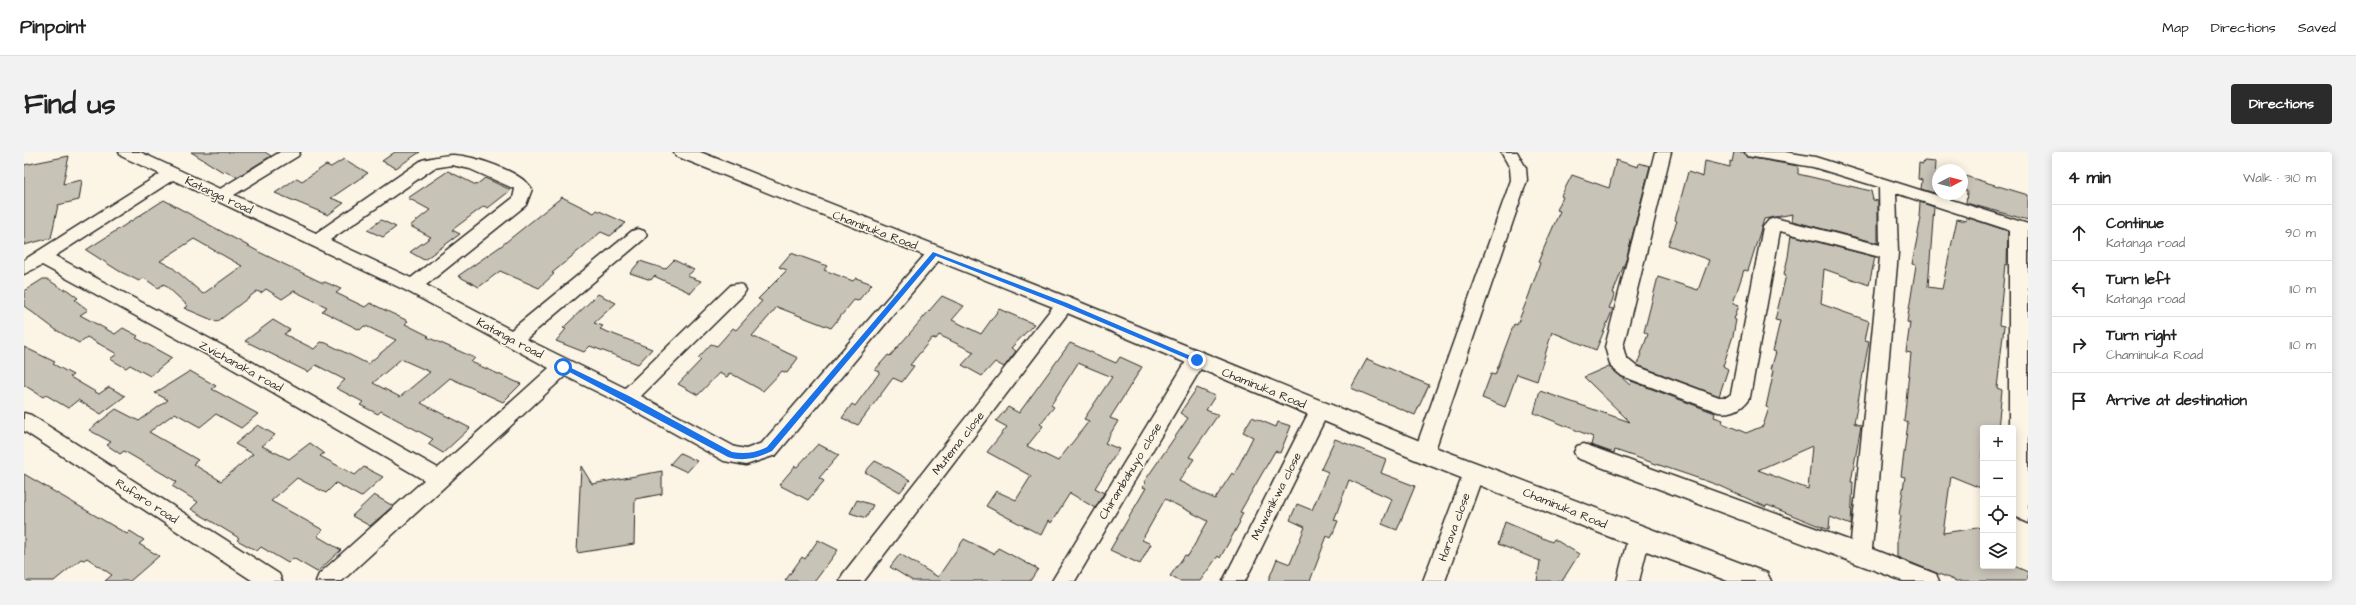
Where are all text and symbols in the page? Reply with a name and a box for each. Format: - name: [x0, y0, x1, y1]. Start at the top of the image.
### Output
- text: Pinpoint: [20, 14, 86, 41]
- text: Map: [2162, 18, 2189, 38]
- text: Directions: [2211, 18, 2276, 38]
- text: Saved: [2298, 18, 2336, 38]
- button: Directions: [2231, 84, 2332, 124]
- text: Find us: [24, 85, 115, 124]
- north arrow: [1932, 164, 1968, 200]
- text: 4 min: [2068, 166, 2111, 190]
- text: Walk · 310 m: [2243, 169, 2316, 187]
- street label: Katanga road: [182, 172, 255, 220]
- street label: Chaminuka Road: [830, 206, 920, 254]
- text: Continue: [2106, 213, 2164, 234]
- icon: ahead: [2068, 222, 2090, 244]
- text: 90 m: [2285, 224, 2316, 242]
- text: Katanga road: [2106, 234, 2185, 252]
- text: Turn left: [2106, 269, 2170, 290]
- icon: left: [2068, 278, 2090, 300]
- text: 110 m: [2289, 280, 2316, 298]
- text: Katanga road: [2106, 290, 2185, 308]
- street label: Katanga road: [473, 314, 546, 364]
- text: Turn right: [2106, 325, 2177, 346]
- icon: right: [2068, 334, 2090, 356]
- street label: Zvichanaka road: [196, 336, 286, 396]
- text: 110 m: [2289, 336, 2316, 354]
- text: Chaminuka Road: [2106, 346, 2203, 364]
- route end: [1188, 351, 1206, 369]
- route start: [554, 358, 572, 376]
- street label: Chaminuka Road: [1219, 364, 1309, 413]
- icon: arrive: [2068, 390, 2090, 412]
- text: Arrive at destination: [2106, 390, 2247, 411]
- street label: Mutema close: [928, 408, 989, 479]
- street label: Chirambahuyo close: [1095, 419, 1167, 523]
- map controls: [1980, 425, 2016, 569]
- button: +: [1980, 425, 2016, 461]
- street label: Muwanikwa close: [1247, 449, 1306, 543]
- button: −: [1980, 461, 2016, 497]
- street label: Rufaro road: [112, 475, 181, 528]
- street label: Chaminuka Road: [1520, 484, 1610, 533]
- street label: Harava close: [1434, 490, 1475, 564]
- button: locate: [1980, 497, 2016, 533]
- button: layers: [1980, 533, 2016, 569]

